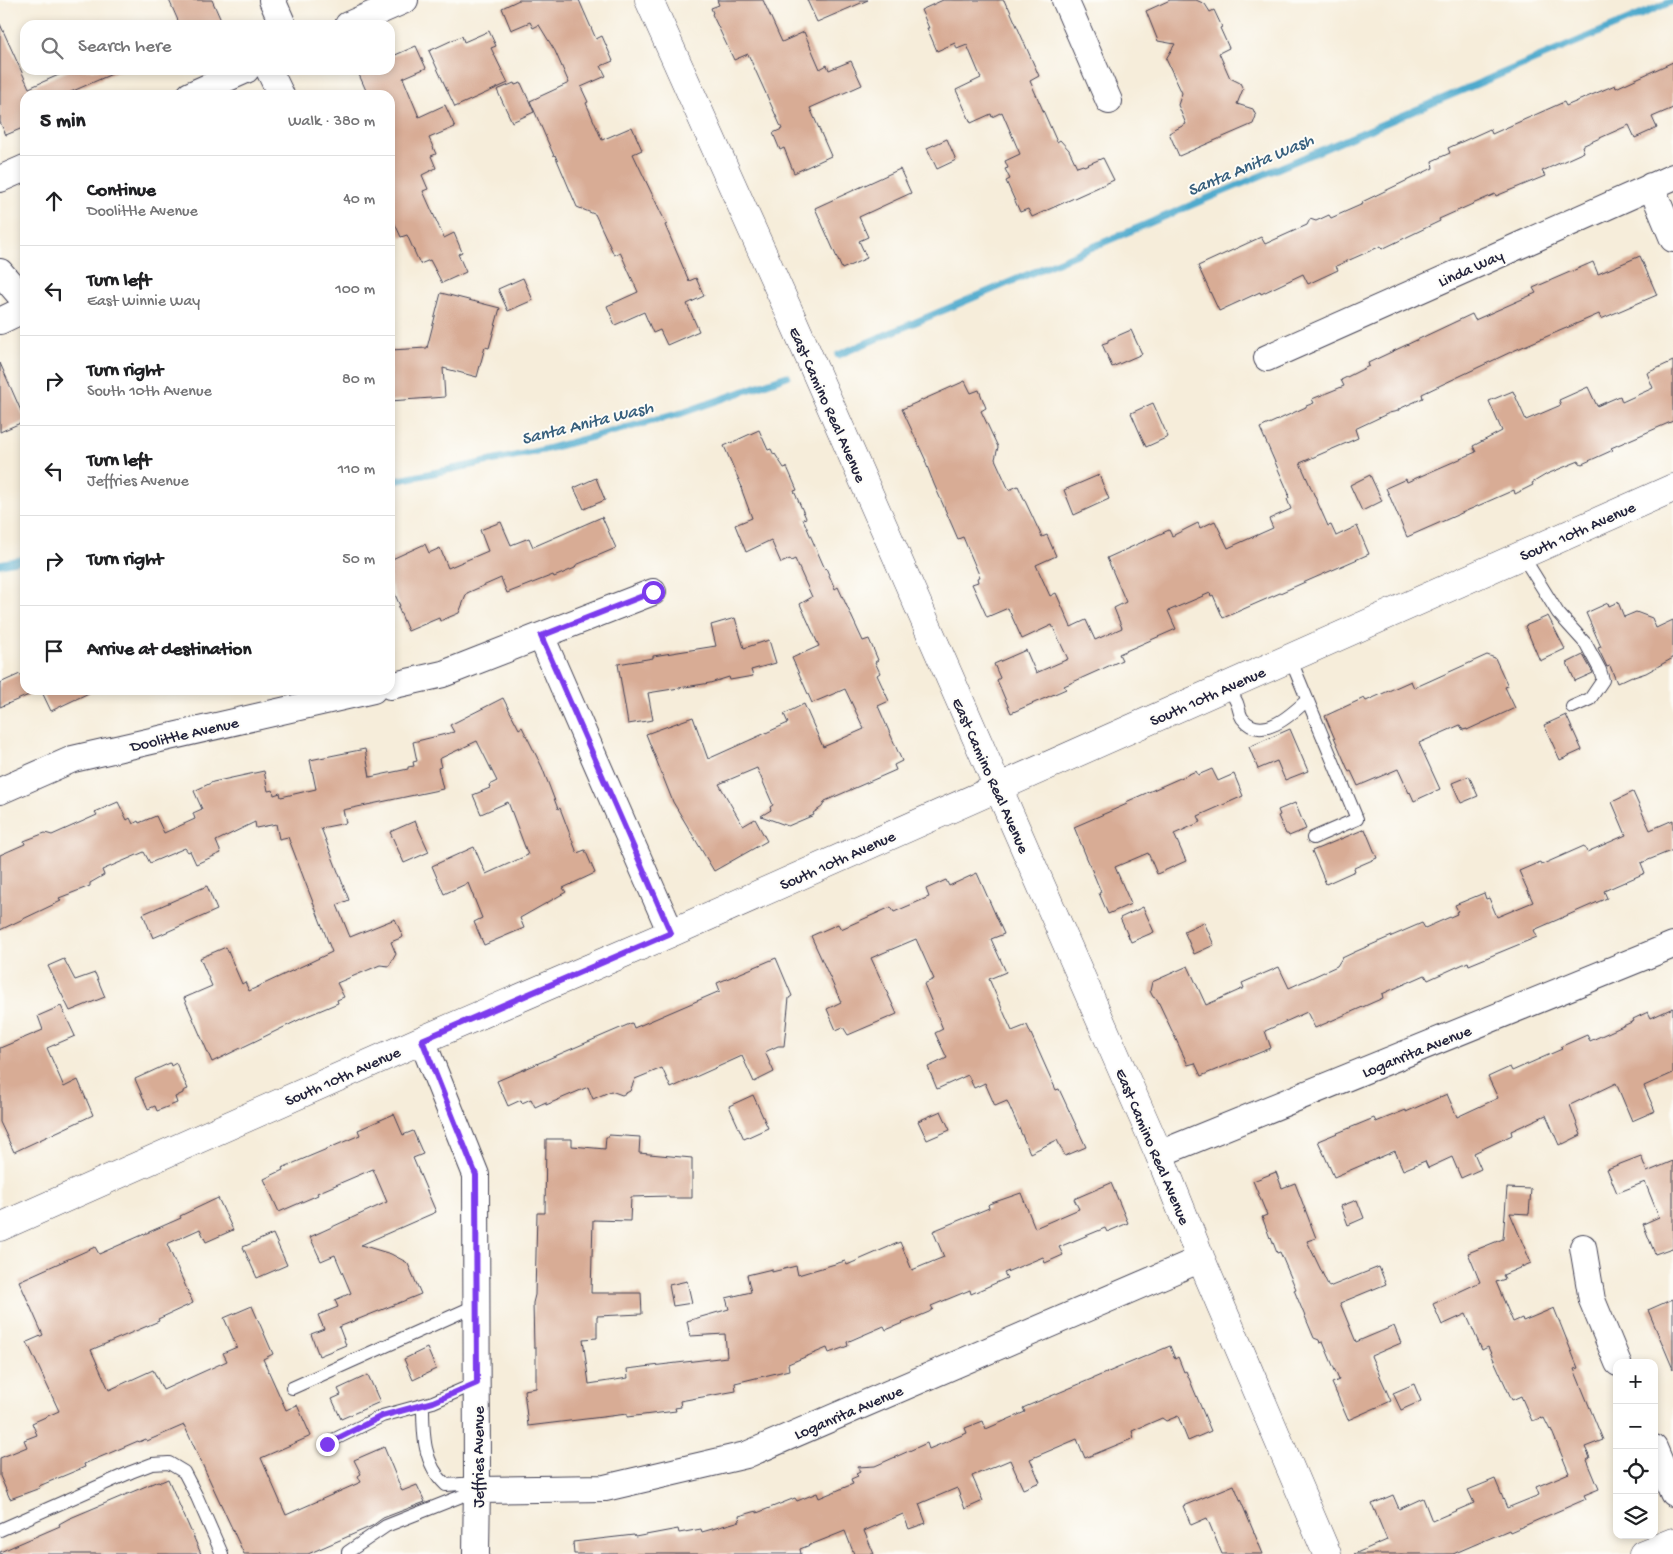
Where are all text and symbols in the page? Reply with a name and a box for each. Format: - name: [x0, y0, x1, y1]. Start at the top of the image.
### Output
- search box: [20, 20, 395, 75]
- icon: search: [38, 34, 66, 62]
- text: Search here: [78, 36, 172, 59]
- text: 5 min: [40, 110, 85, 135]
- text: Walk · 380 m: [288, 113, 375, 132]
- water label: Santa Anita Wash: [1185, 130, 1317, 202]
- text: Continue: [87, 180, 156, 203]
- icon: ahead: [40, 187, 68, 215]
- text: 40 m: [343, 191, 375, 210]
- text: Doolittle Avenue: [87, 203, 198, 222]
- street label: Linda Way: [1436, 247, 1507, 293]
- text: Turn left: [87, 270, 151, 293]
- icon: left: [40, 277, 68, 305]
- text: 100 m: [335, 281, 375, 300]
- text: East Winnie Way: [87, 293, 200, 312]
- street label: East Camino Real Avenue: [783, 325, 869, 487]
- text: Turn right: [87, 360, 163, 383]
- icon: right: [40, 367, 68, 395]
- text: 80 m: [342, 371, 375, 390]
- text: South 10th Avenue: [87, 383, 212, 402]
- water label: Santa Anita Wash: [520, 398, 656, 451]
- text: Turn left: [87, 450, 151, 473]
- icon: left: [40, 457, 68, 485]
- text: 110 m: [338, 461, 375, 480]
- text: Jeffries Avenue: [87, 473, 189, 492]
- street label: South 10th Avenue: [1518, 499, 1640, 567]
- icon: right: [40, 547, 68, 575]
- text: Turn right: [87, 549, 163, 572]
- text: 50 m: [342, 551, 375, 570]
- route start: [642, 581, 665, 604]
- icon: arrive: [40, 637, 68, 665]
- text: Arrive at destination: [87, 639, 251, 662]
- street label: South 10th Avenue: [1148, 664, 1270, 732]
- street label: East Camino Real Avenue: [946, 696, 1032, 858]
- street label: Doolittle Avenue: [128, 715, 242, 758]
- street label: South 10th Avenue: [778, 828, 900, 896]
- street label: Loganrita Avenue: [1360, 1022, 1475, 1084]
- street label: South 10th Avenue: [283, 1044, 405, 1112]
- street label: East Camino Real Avenue: [1109, 1066, 1193, 1229]
- map controls: [1613, 1359, 1658, 1539]
- button: +: [1613, 1359, 1658, 1404]
- street label: Loganrita Avenue: [792, 1382, 907, 1446]
- button: −: [1613, 1404, 1658, 1449]
- street label: Jeffries Avenue: [471, 1405, 490, 1508]
- route end: [316, 1433, 339, 1456]
- button: locate: [1613, 1449, 1658, 1494]
- button: layers: [1613, 1494, 1658, 1539]

